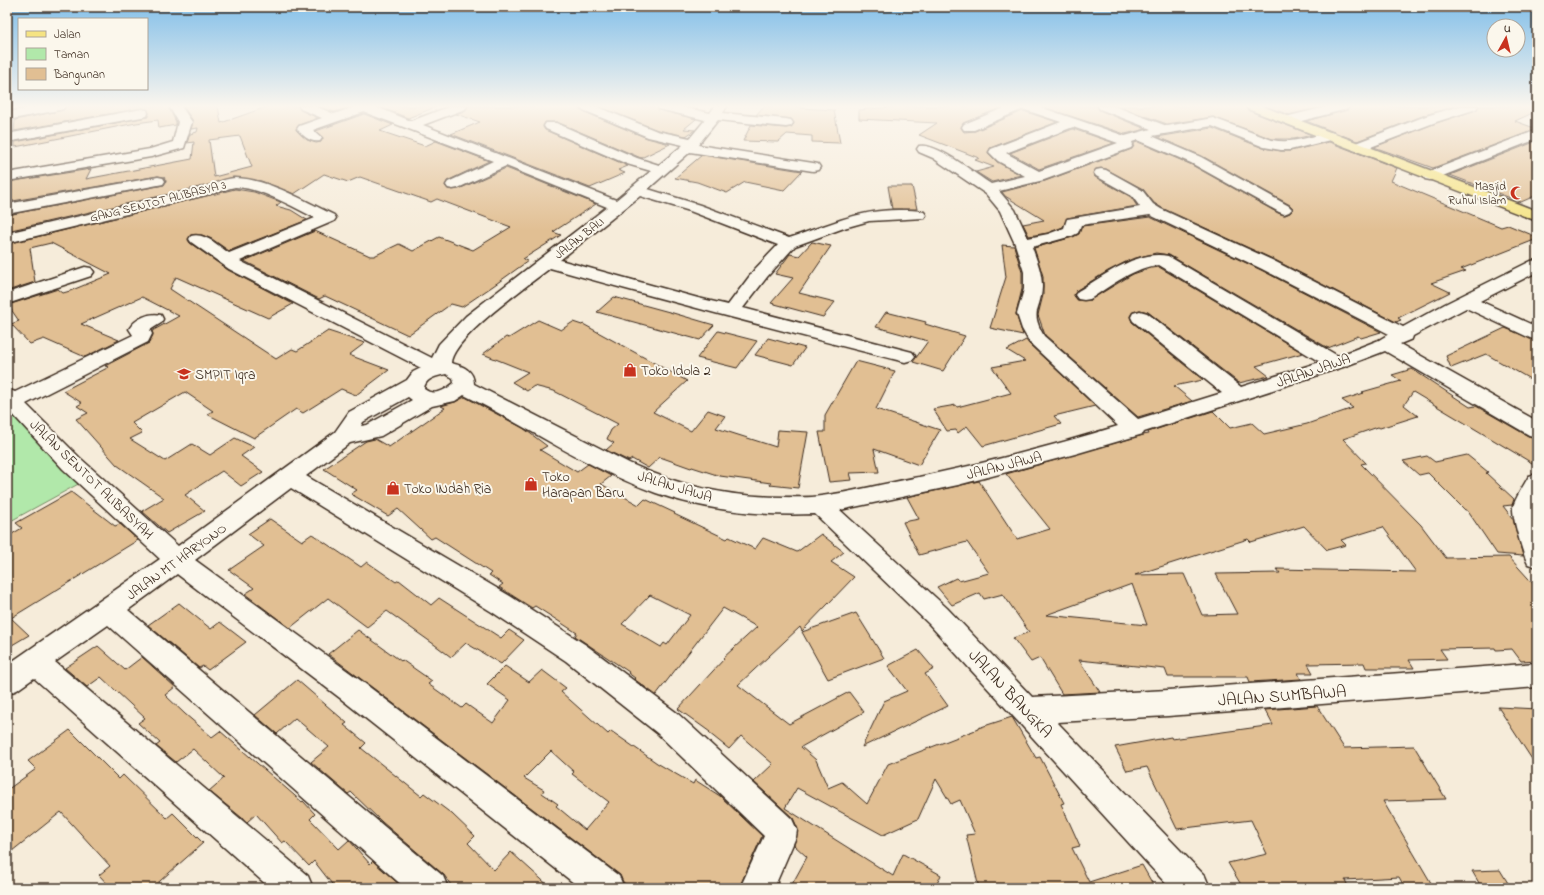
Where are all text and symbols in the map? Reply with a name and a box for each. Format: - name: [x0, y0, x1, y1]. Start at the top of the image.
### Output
- legend: [18, 18, 148, 90]
- north arrow: [1486, 18, 1526, 58]
- text: U: [1503, 21, 1512, 38]
- text: Jalan: [54, 26, 81, 44]
- text: Taman: [54, 46, 89, 64]
- text: Bangunan: [53, 66, 105, 85]
- street label: GANG SENTOT ALIBASYA 3: [88, 176, 228, 228]
- place label: Masjid Ruhul Islam: [1448, 178, 1506, 210]
- mosque icon: Masjid Ruhul Islam: [1509, 185, 1525, 201]
- street label: JALAN BALI: [551, 213, 609, 264]
- street label: JALAN JAWA: [1274, 349, 1353, 394]
- place label: Toko Idola 2: [641, 361, 711, 382]
- shop icon: Toko Idola 2: [622, 362, 638, 378]
- place label: SMPIT Iqra: [195, 365, 256, 386]
- school or university icon: SMPIT Iqra: [176, 366, 192, 382]
- street label: JALAN SENTOT ALIBASYAH: [24, 415, 158, 545]
- street label: JALAN JAWA: [964, 447, 1044, 486]
- street label: JALAN JAWA: [635, 466, 715, 509]
- place label: Toko Harapan Baru: [542, 467, 624, 504]
- shop icon: Toko Harapan Baru: [523, 476, 539, 492]
- place label: Toko INdah Ria: [404, 479, 491, 500]
- shop icon: Toko INdah Ria: [385, 480, 401, 496]
- street label: JALAN MT HARYONO: [122, 518, 232, 606]
- street label: JALAN BANGKA: [962, 644, 1058, 744]
- street label: JALAN SUMBAWA: [1217, 680, 1347, 713]

